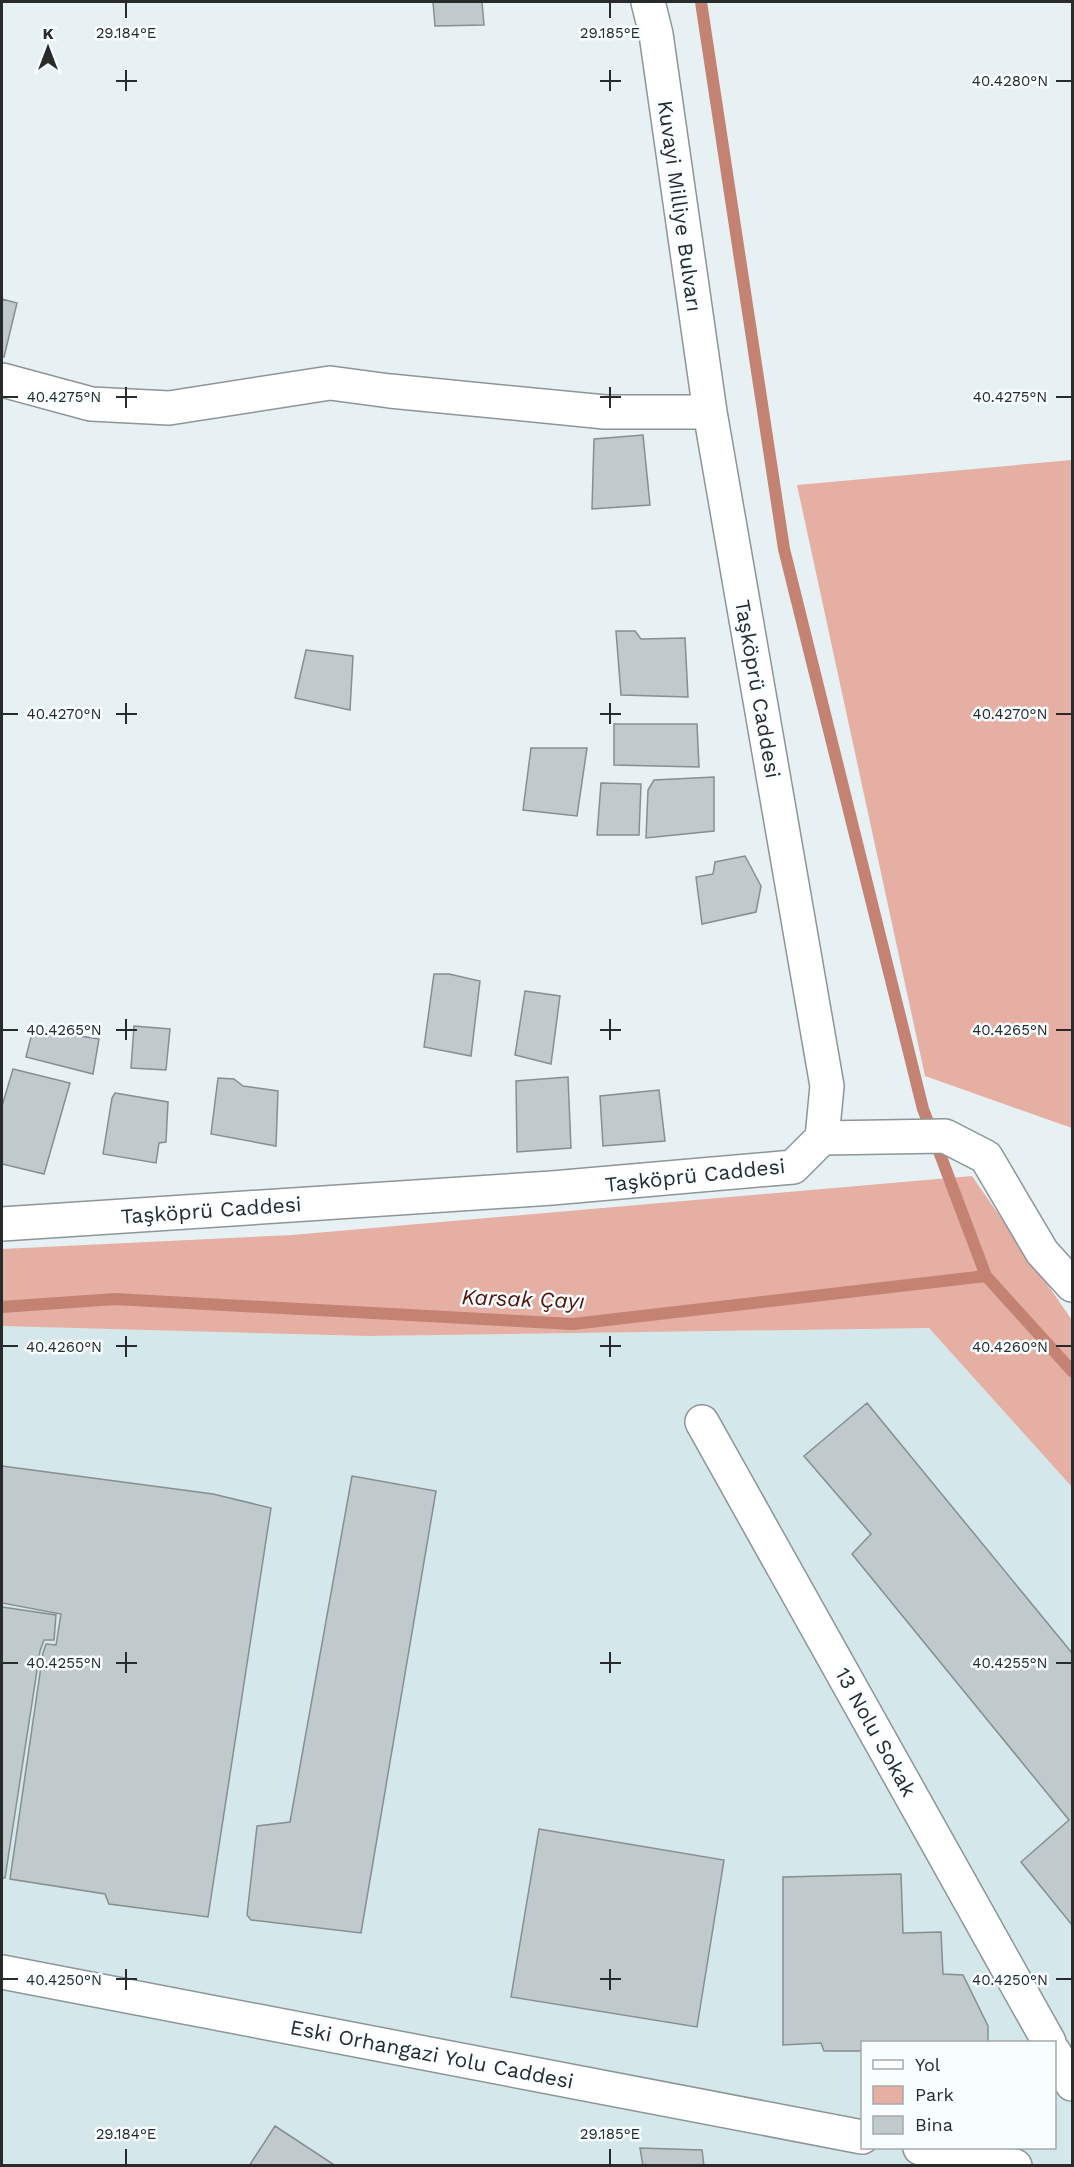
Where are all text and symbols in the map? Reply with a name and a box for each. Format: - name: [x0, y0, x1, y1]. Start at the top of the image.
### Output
- north arrow: [18, 18, 78, 78]
- text: K: [42, 24, 54, 43]
- text: 29.184°E: [96, 24, 156, 42]
- text: 29.185°E: [580, 24, 640, 42]
- text: 40.4280°N: [972, 72, 1048, 90]
- street label: Kuvayi Milliye Bulvarı: [653, 99, 707, 313]
- text: 40.4275°N: [27, 388, 101, 406]
- text: 40.4275°N: [973, 388, 1047, 406]
- street label: Taşköprü Caddesi: [730, 598, 786, 780]
- text: 40.4270°N: [27, 705, 101, 723]
- text: 40.4270°N: [973, 705, 1047, 723]
- text: 40.4265°N: [26, 1021, 102, 1039]
- text: 40.4265°N: [972, 1021, 1048, 1039]
- street label: Taşköprü Caddesi: [604, 1153, 786, 1197]
- street label: Taşköprü Caddesi: [120, 1191, 302, 1229]
- water label: Karsak Çayı: [461, 1284, 585, 1314]
- text: 40.4260°N: [26, 1338, 102, 1356]
- text: 40.4260°N: [972, 1338, 1048, 1356]
- text: 40.4255°N: [26, 1654, 102, 1672]
- text: 40.4255°N: [972, 1654, 1048, 1672]
- street label: 13 Nolu Sokak: [830, 1663, 922, 1801]
- text: 40.4250°N: [26, 1971, 102, 1989]
- text: 40.4250°N: [972, 1971, 1048, 1989]
- street label: Eski Orhangazi Yolu Caddesi: [288, 2014, 576, 2094]
- legend: [861, 2041, 1056, 2149]
- text: Yol: [915, 2054, 941, 2075]
- text: Park: [915, 2084, 954, 2105]
- text: Bina: [915, 2114, 953, 2135]
- text: 29.184°E: [96, 2125, 156, 2143]
- text: 29.185°E: [580, 2125, 640, 2143]

